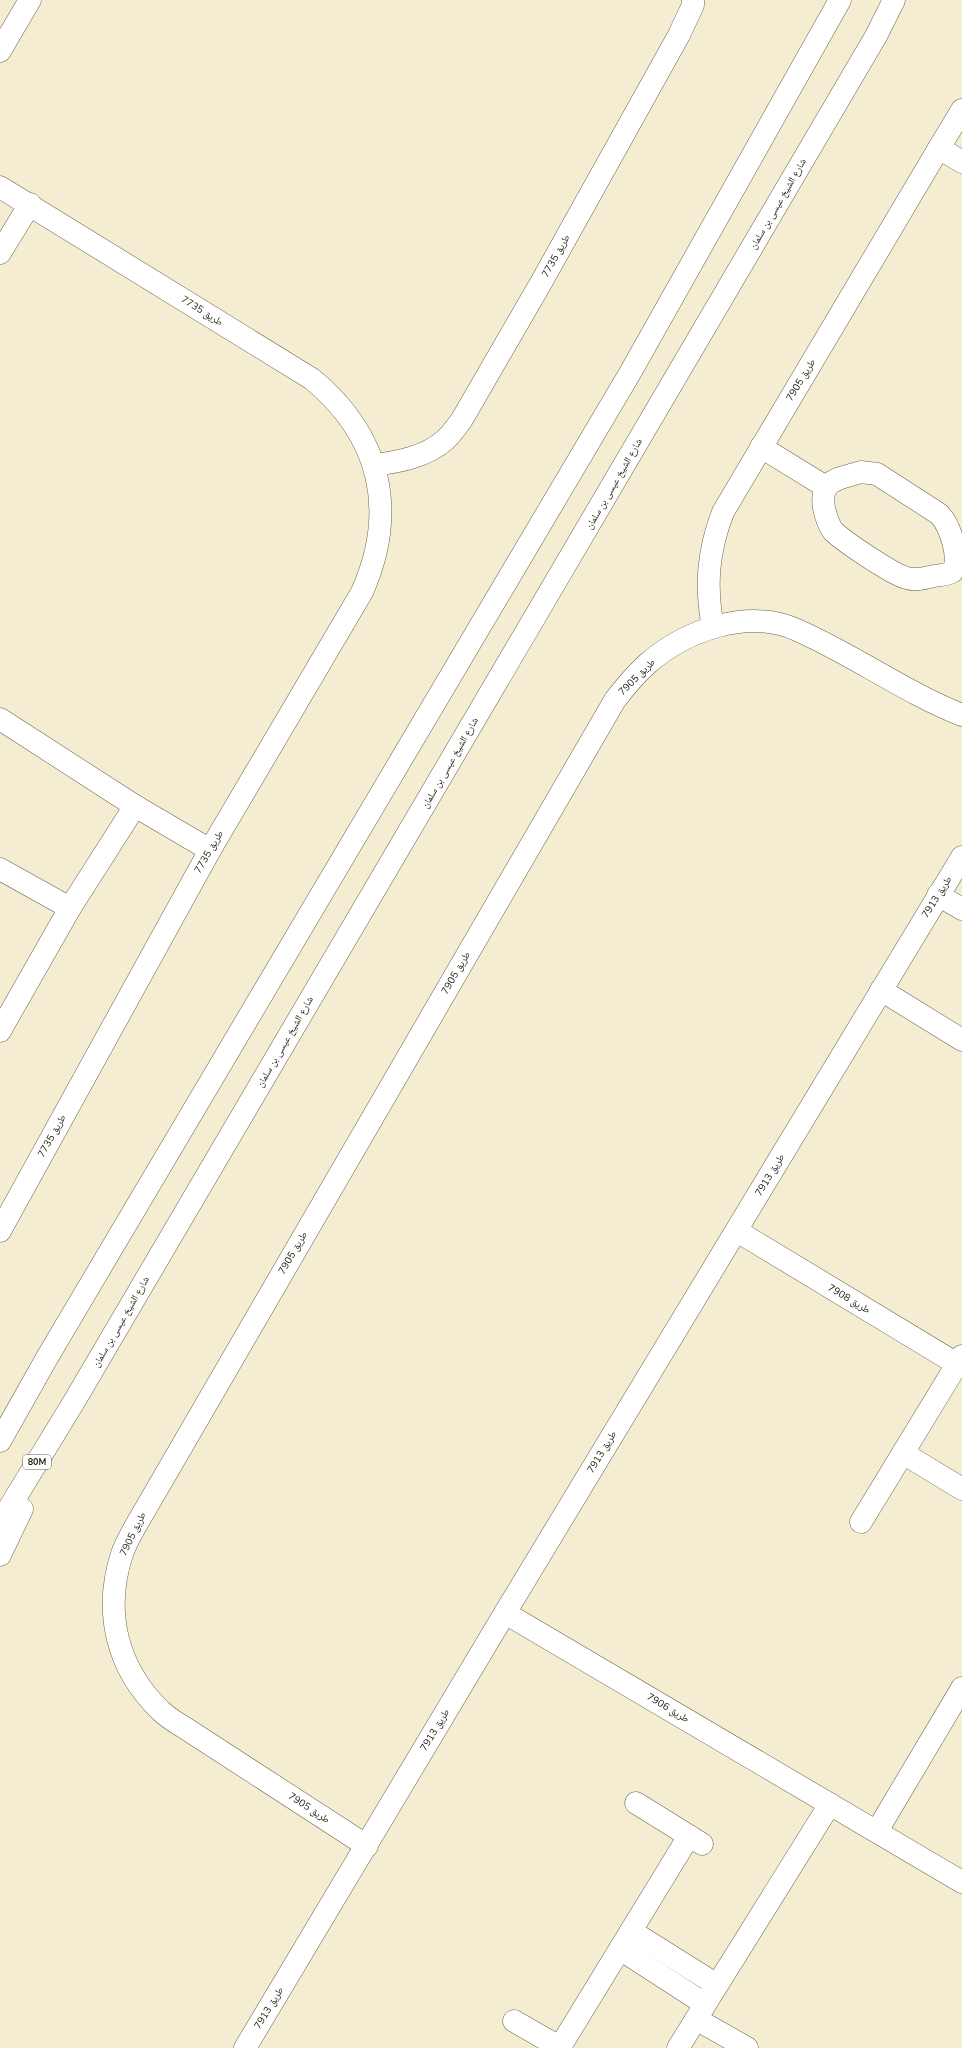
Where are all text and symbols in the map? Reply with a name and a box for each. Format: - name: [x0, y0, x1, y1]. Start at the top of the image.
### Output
- street label: شارع الشيخ عيسى بن سلمان: [746, 156, 810, 252]
- street label: طريق 7735: [538, 232, 574, 280]
- street label: طريق 7735: [178, 293, 226, 330]
- street label: طريق 7905: [783, 356, 819, 404]
- street label: شارع الشيخ عيسى بن سلمان: [582, 436, 646, 532]
- street label: طريق 7905: [615, 655, 659, 699]
- street label: شارع الشيخ عيسى بن سلمان: [418, 715, 482, 811]
- street label: طريق 7735: [191, 828, 227, 876]
- street label: طريق 7913: [919, 873, 956, 921]
- street label: طريق 7905: [438, 949, 474, 997]
- street label: شارع الشيخ عيسى بن سلمان: [253, 994, 317, 1090]
- street label: طريق 7735: [34, 1112, 70, 1160]
- street label: طريق 7913: [752, 1151, 788, 1199]
- street label: طريق 7905: [275, 1229, 311, 1277]
- street label: شارع الشيخ عيسى بن سلمان: [89, 1274, 153, 1370]
- street label: طريق 7908: [825, 1281, 873, 1317]
- street label: طريق 7913: [584, 1428, 620, 1476]
- road number: 80M: [23, 1455, 51, 1469]
- street label: طريق 7905: [116, 1509, 150, 1558]
- street label: طريق 7906: [644, 1690, 692, 1726]
- street label: طريق 7913: [417, 1706, 453, 1754]
- street label: طريق 7905: [285, 1789, 333, 1827]
- street label: طريق 7913: [251, 1984, 287, 2032]

